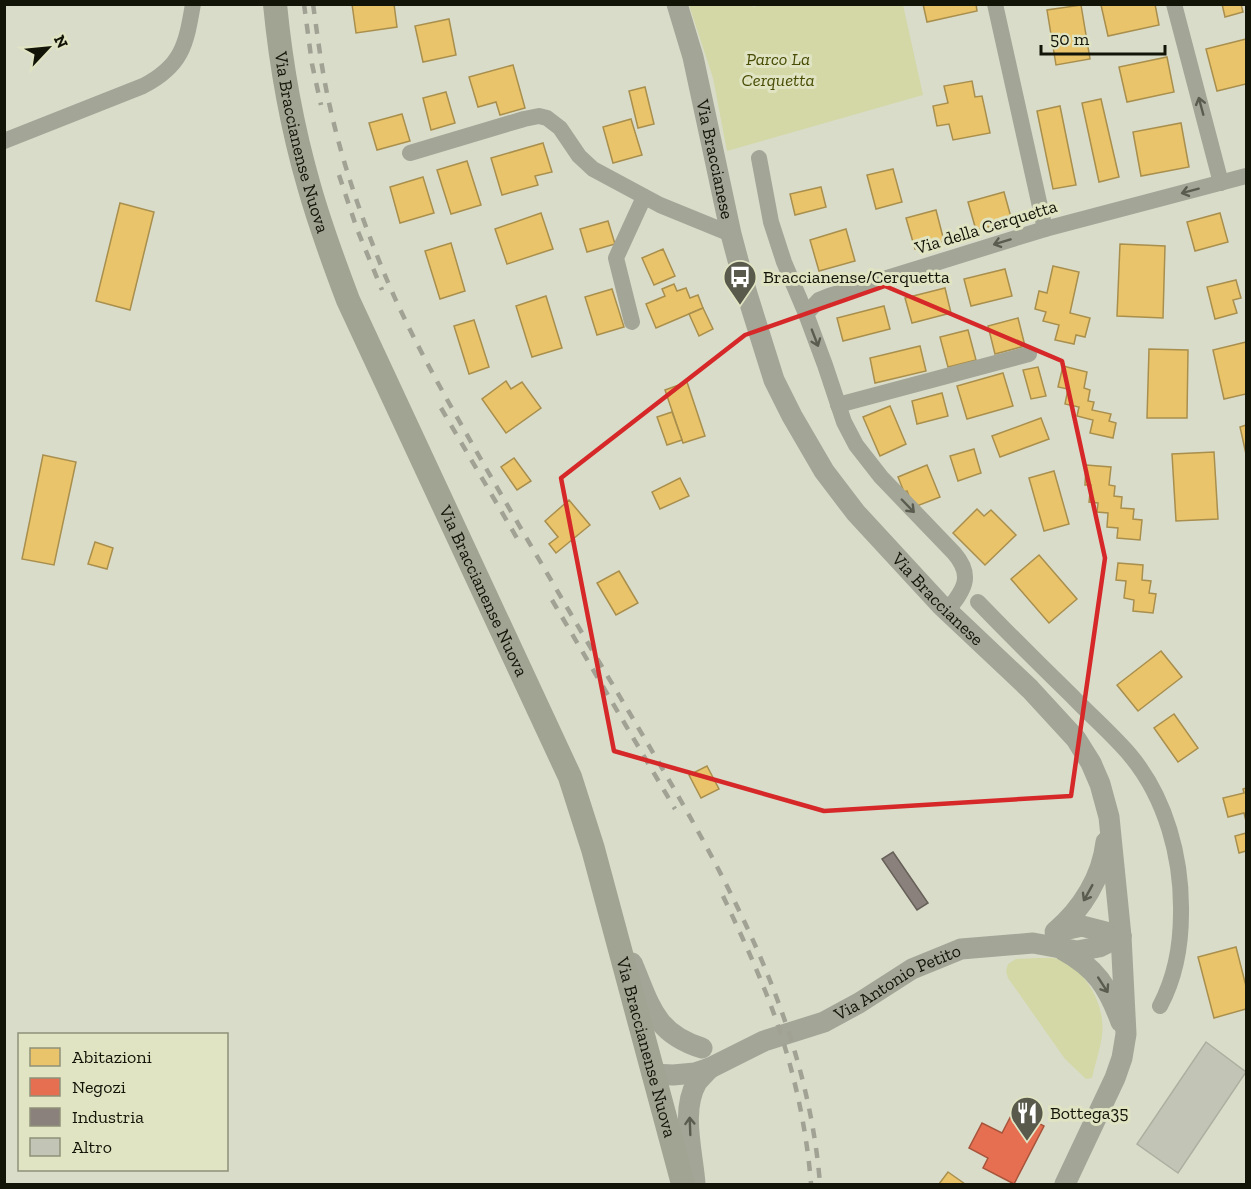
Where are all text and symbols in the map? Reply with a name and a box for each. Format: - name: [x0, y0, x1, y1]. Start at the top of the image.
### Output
- north arrow: [18, 18, 78, 78]
- scale bar: [1041, 18, 1166, 56]
- text: 50 m: [1050, 28, 1090, 50]
- text: N: [50, 32, 72, 51]
- park label: Parco La Cerquetta: [741, 48, 815, 91]
- street label: Via Braccianense Nuova: [270, 49, 334, 236]
- street label: Via Braccianese: [691, 96, 739, 221]
- one-way arrow: [1195, 97, 1206, 116]
- one-way arrow: [1181, 186, 1200, 197]
- street label: Via della Cerquetta: [911, 195, 1060, 259]
- one-way arrow: [993, 237, 1012, 248]
- bus stop icon: Braccianense/Cerquetta: [722, 259, 758, 306]
- place label: Braccianense/Cerquetta: [763, 266, 950, 288]
- one-way arrow: [811, 328, 822, 347]
- one-way arrow: [901, 498, 916, 513]
- street label: Via Braccianense Nuova: [434, 501, 533, 680]
- street label: Via Braccianese: [886, 547, 988, 650]
- one-way arrow: [1082, 884, 1094, 901]
- street label: Via Antonio Petito: [829, 939, 964, 1026]
- street label: Via Braccianense Nuova: [611, 954, 681, 1140]
- one-way arrow: [1097, 976, 1109, 993]
- legend: [18, 1033, 228, 1171]
- text: Abitazioni: [72, 1046, 152, 1068]
- text: Negozi: [72, 1076, 126, 1098]
- restaurant icon: Bottega35: [1009, 1095, 1045, 1142]
- place label: Bottega35: [1050, 1102, 1129, 1124]
- text: Industria: [72, 1106, 144, 1128]
- one-way arrow: [684, 1117, 696, 1137]
- text: Altro: [72, 1136, 112, 1158]

